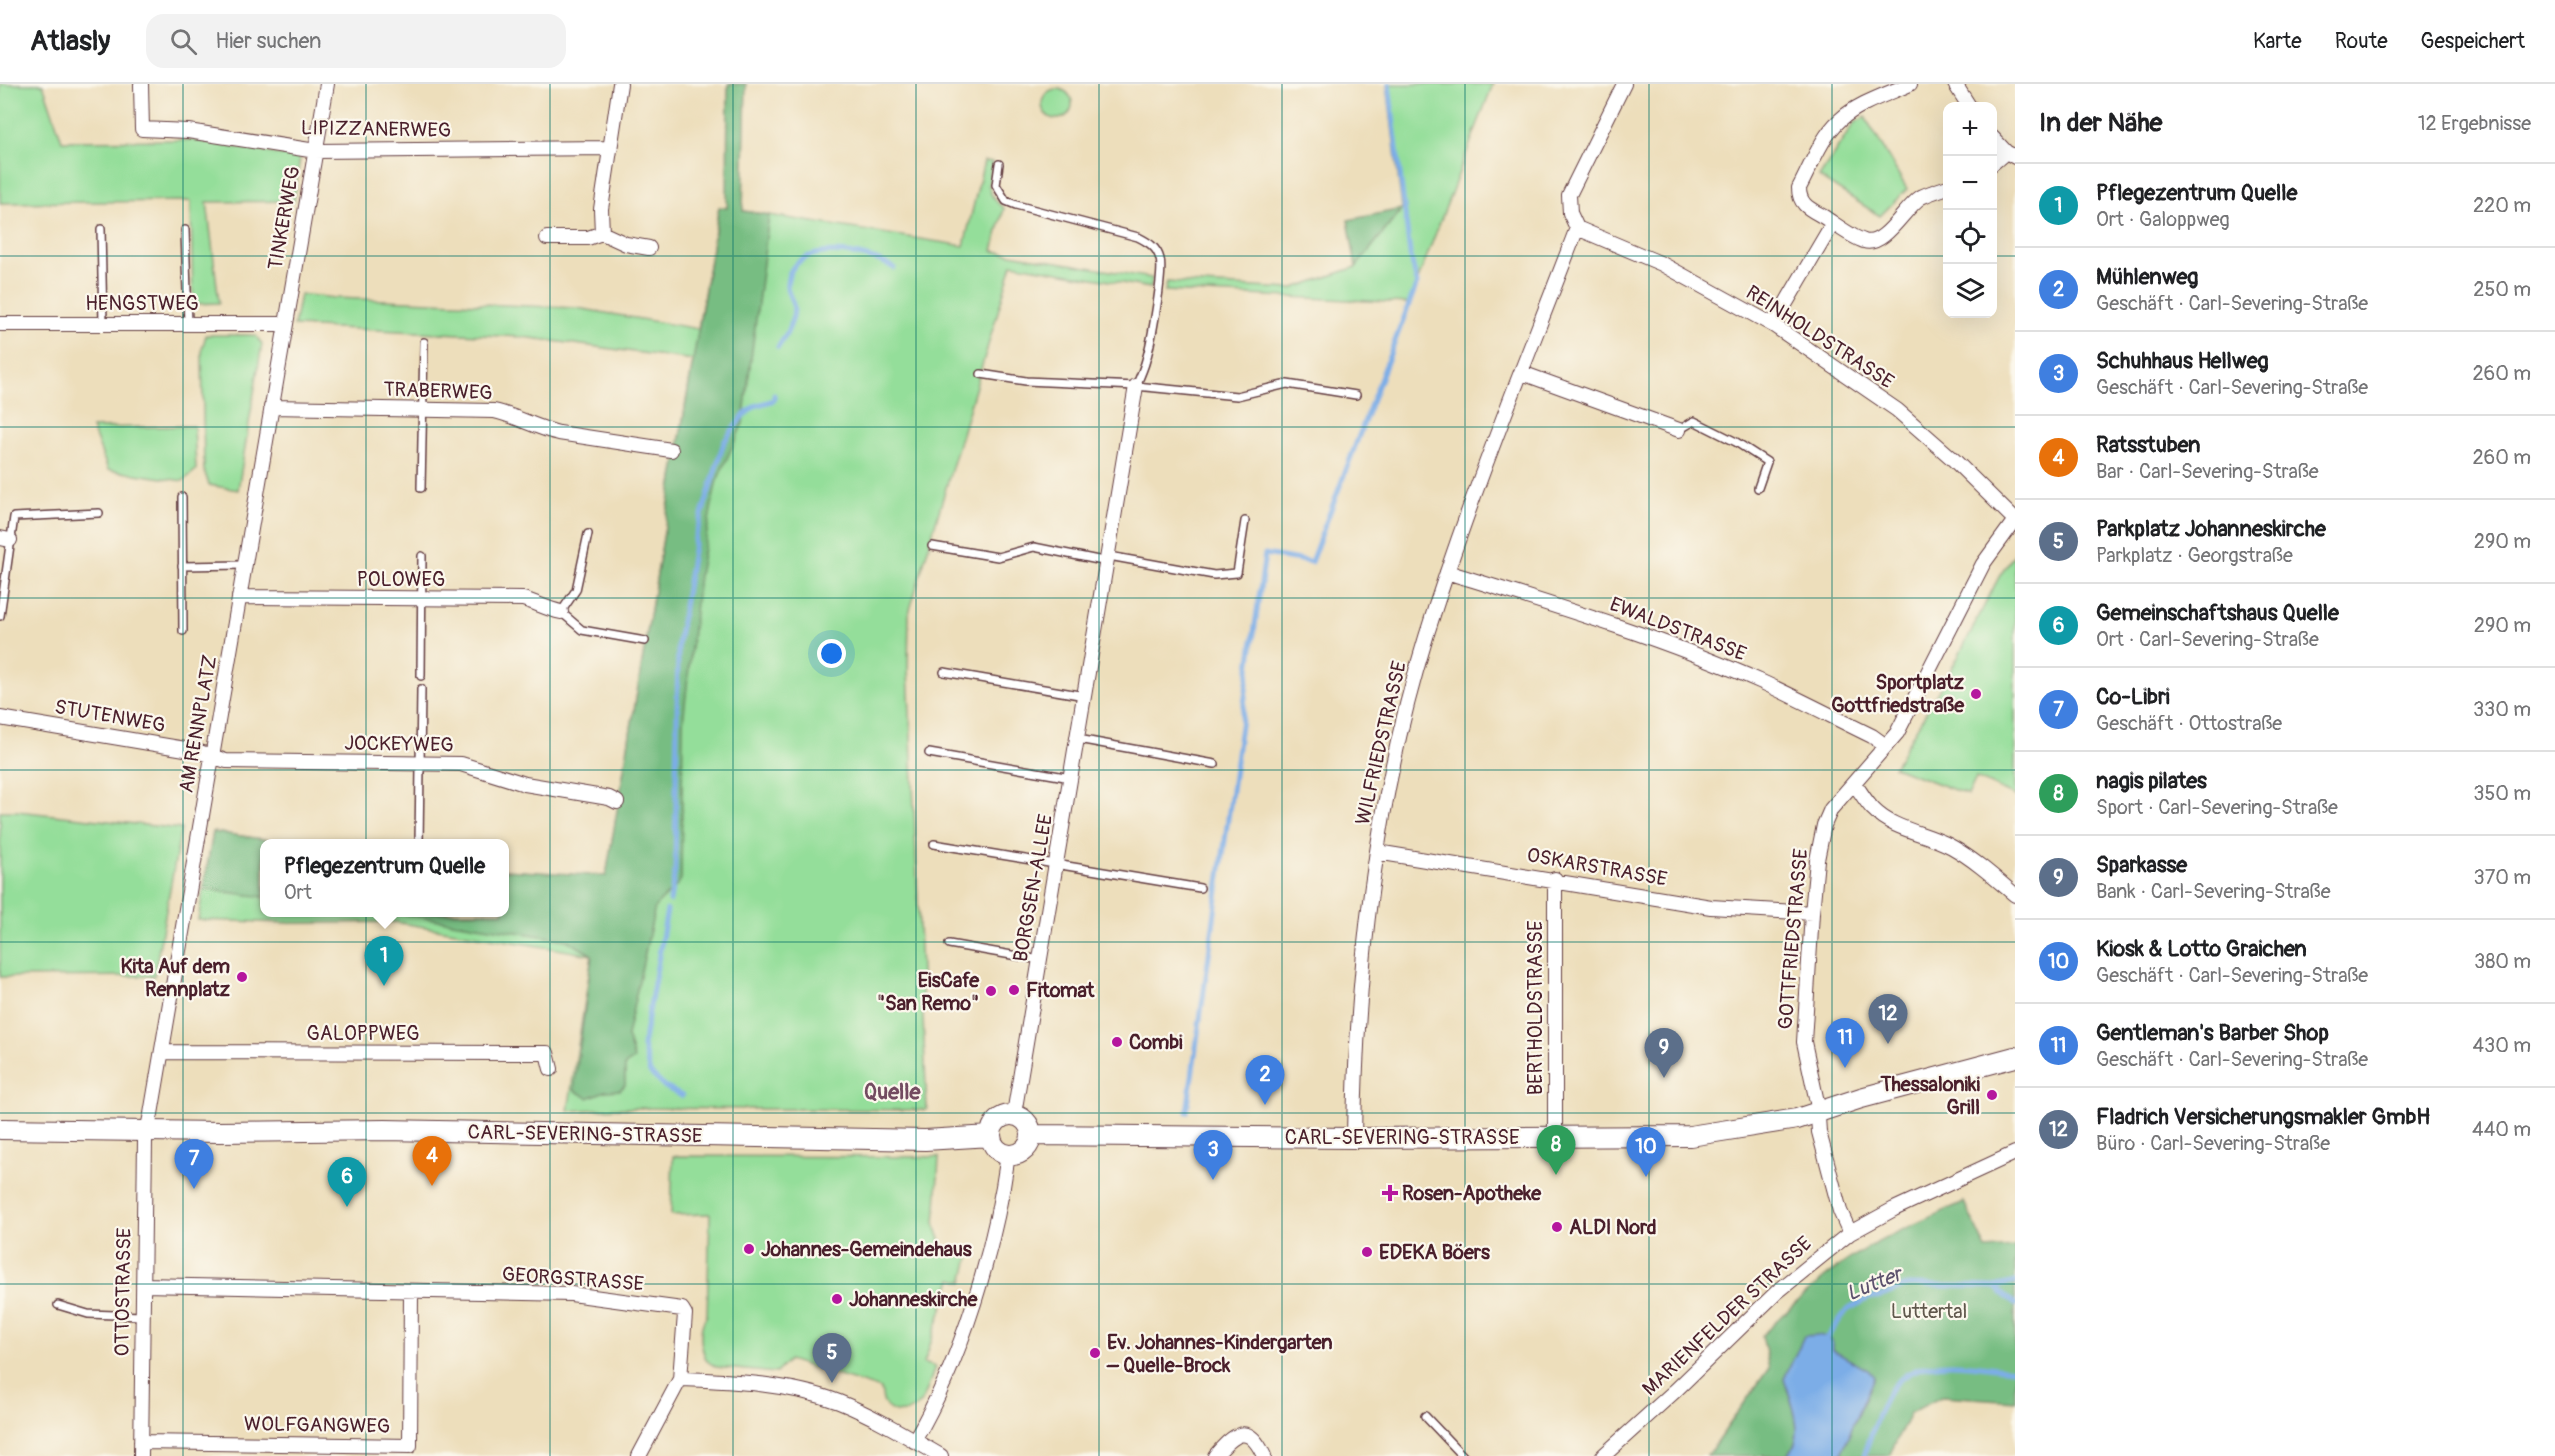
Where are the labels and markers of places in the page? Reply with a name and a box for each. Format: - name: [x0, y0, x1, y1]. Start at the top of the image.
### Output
- place label: Sportplatz Gottfriedstraße: [1831, 670, 1965, 718]
- marker: Sportplatz Gottfriedstraße: [1969, 687, 1983, 701]
- pin: 1: [364, 936, 404, 986]
- place label: Kita Auf dem Rennplatz: [121, 954, 231, 1002]
- place label: EisCafe "San Remo": [877, 968, 980, 1016]
- marker: Kita Auf dem Rennplatz: [235, 970, 249, 984]
- place label: Fitomat: [1026, 978, 1095, 1003]
- marker: Fitomat: [1007, 983, 1021, 997]
- marker: EisCafe "San Remo": [984, 984, 998, 998]
- pin: 12: [1868, 994, 1908, 1044]
- pin: 11: [1826, 1018, 1864, 1068]
- pin: 9: [1644, 1028, 1684, 1078]
- place label: Combi: [1129, 1030, 1183, 1055]
- marker: Combi: [1110, 1035, 1124, 1049]
- pin: 2: [1246, 1056, 1284, 1105]
- place label: Thessaloniki Grill: [1879, 1072, 1980, 1120]
- marker: Thessaloniki Grill: [1985, 1088, 1999, 1102]
- pin: 8: [1536, 1126, 1576, 1175]
- pin: 10: [1626, 1128, 1666, 1177]
- pin: 3: [1194, 1130, 1232, 1180]
- pin: 4: [412, 1136, 452, 1186]
- pin: 7: [174, 1140, 214, 1189]
- pin: 6: [328, 1158, 366, 1207]
- place label: Rosen-Apotheke: [1402, 1181, 1542, 1206]
- marker: Rosen-Apotheke: [1383, 1186, 1397, 1200]
- place label: ALDI Nord: [1569, 1215, 1657, 1240]
- marker: ALDI Nord: [1550, 1220, 1564, 1234]
- place label: Johannes-Gemeindehaus: [761, 1237, 972, 1262]
- place label: EDEKA Böers: [1379, 1240, 1490, 1265]
- marker: Johannes-Gemeindehaus: [742, 1242, 756, 1256]
- marker: EDEKA Böers: [1360, 1245, 1374, 1259]
- place label: Johanneskirche: [849, 1287, 978, 1312]
- marker: Johanneskirche: [830, 1292, 844, 1306]
- place label: Ev. Johannes-Kindergarten – Quelle-Brock: [1106, 1330, 1333, 1378]
- pin: 5: [812, 1334, 852, 1383]
- marker: Ev. Johannes-Kindergarten – Quelle-Brock: [1088, 1346, 1102, 1360]

